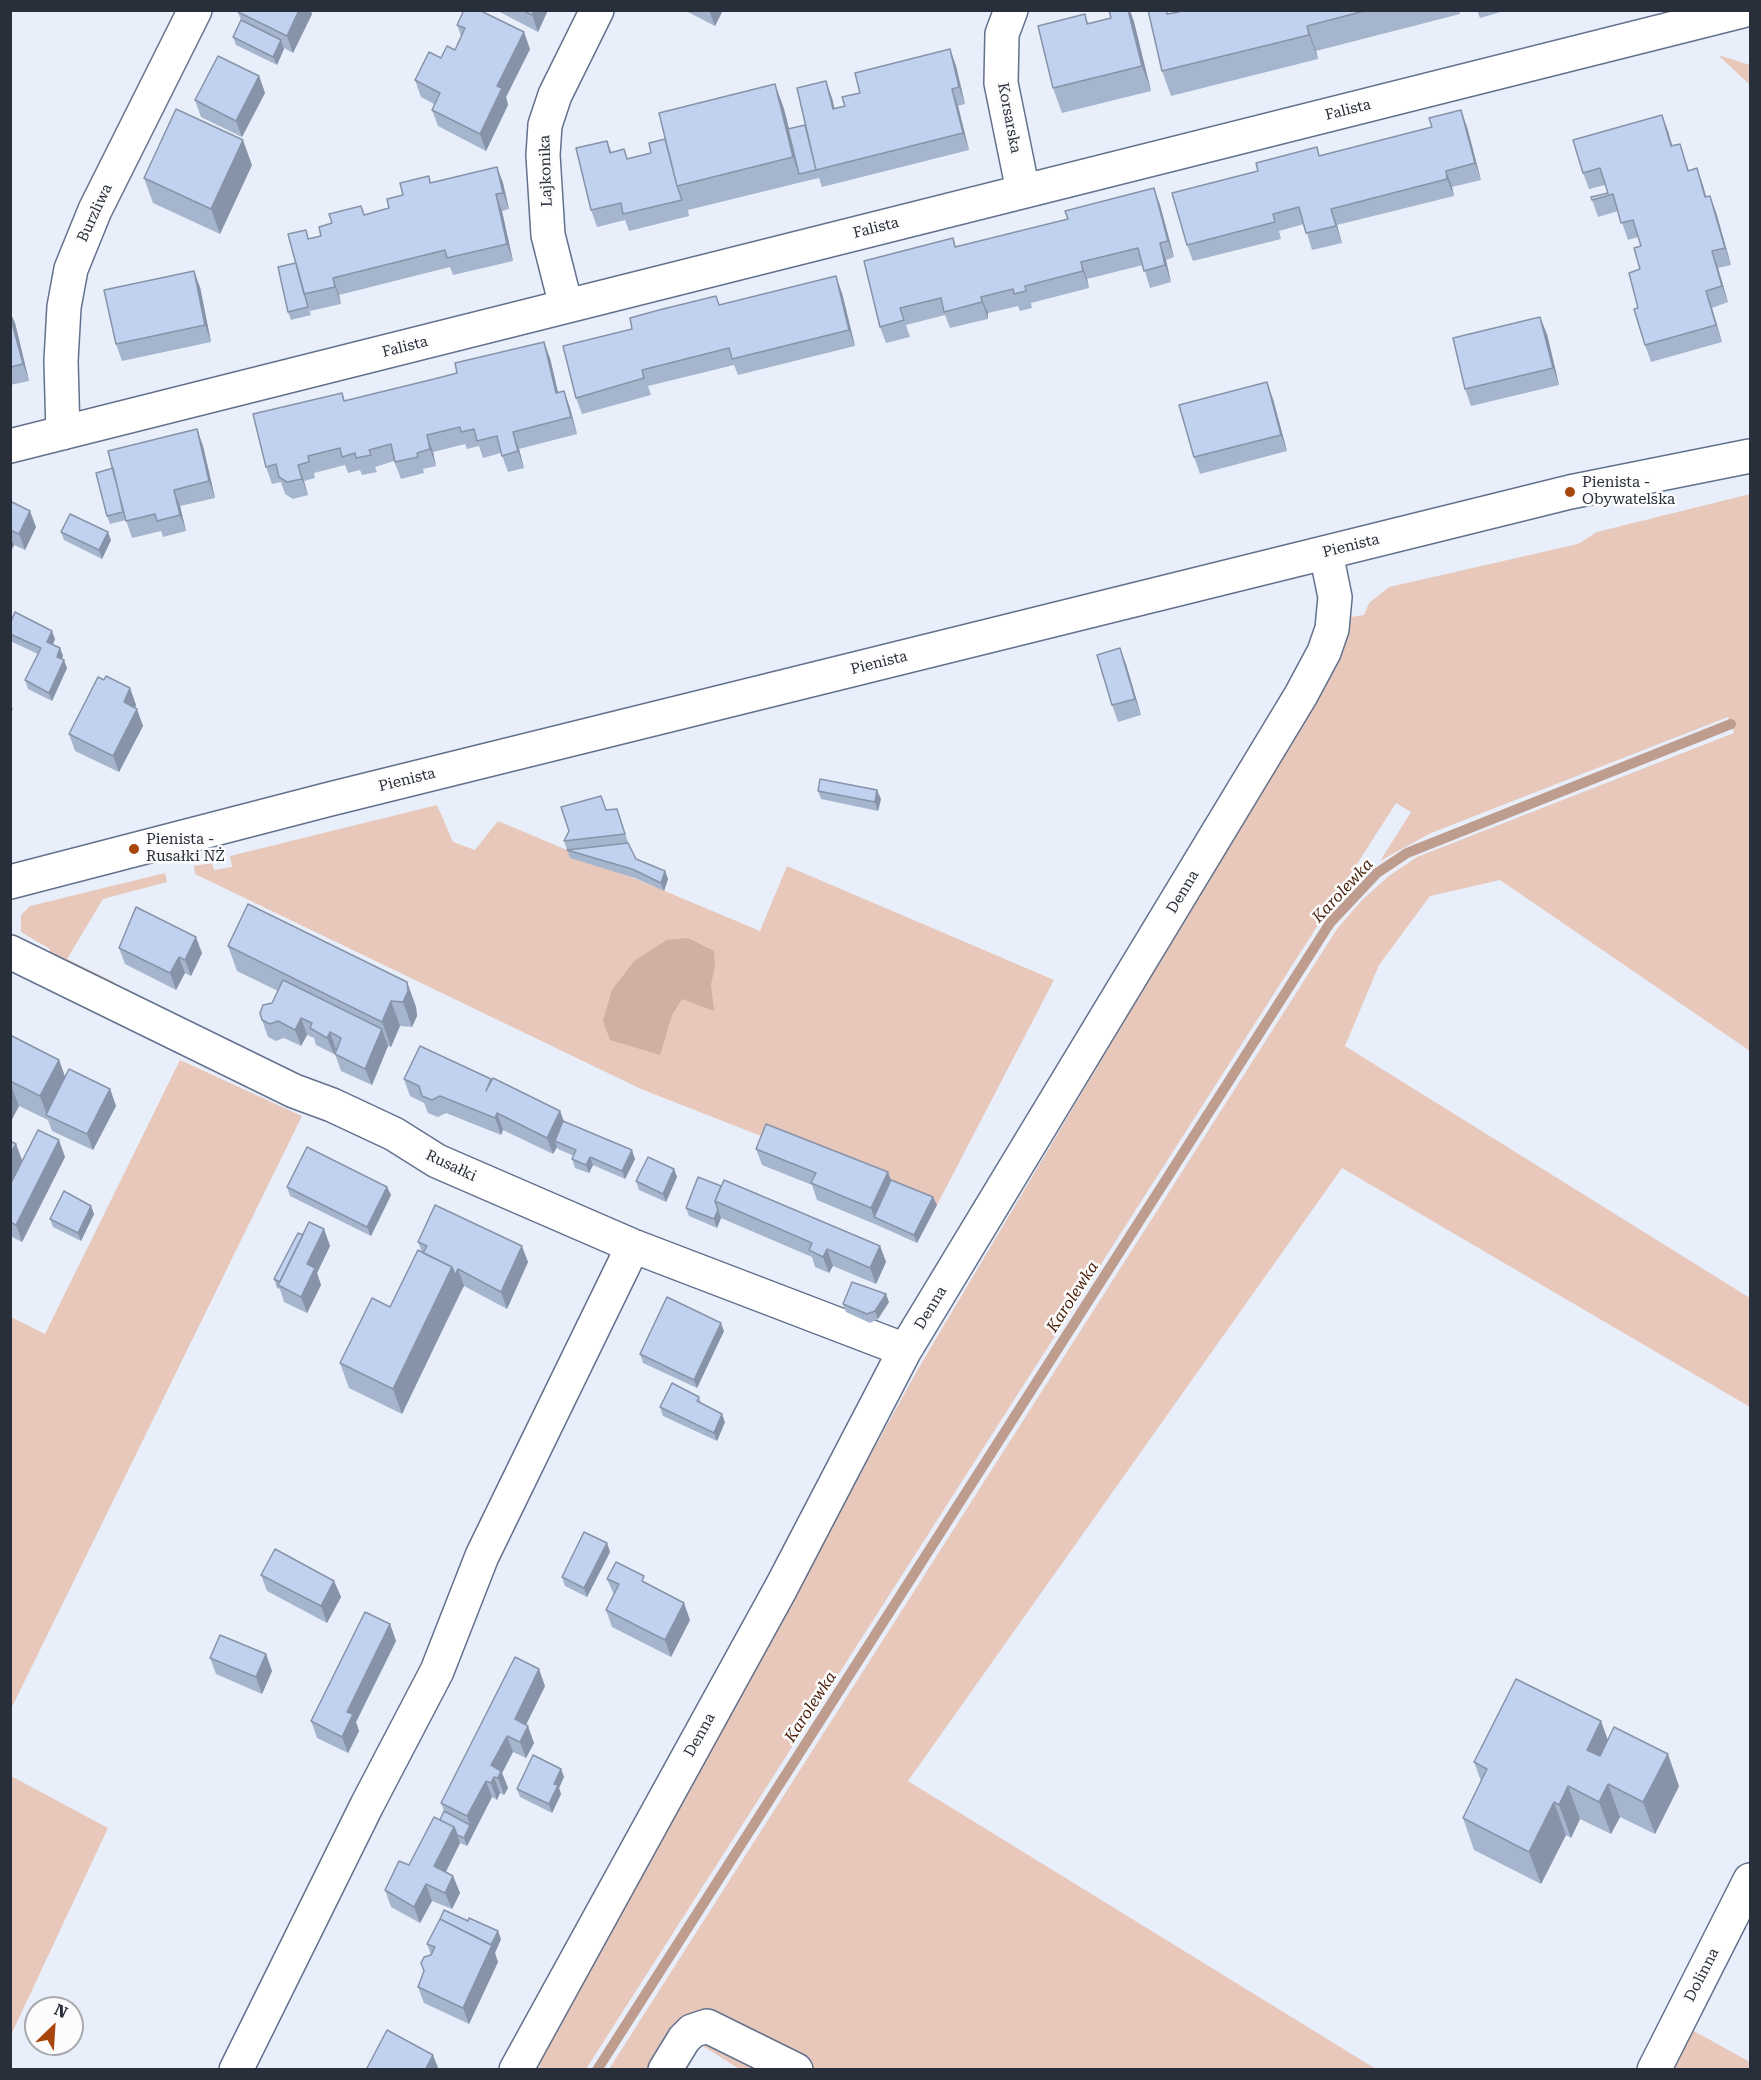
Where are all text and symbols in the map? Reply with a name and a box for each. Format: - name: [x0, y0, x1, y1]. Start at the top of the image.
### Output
- street label: Korsarska: [993, 81, 1025, 155]
- street label: Falista: [1323, 96, 1373, 124]
- street label: Lajkonika: [536, 135, 556, 207]
- street label: Burzliwa: [74, 181, 116, 245]
- street label: Falista: [851, 214, 901, 242]
- street label: Falista: [380, 333, 430, 361]
- place label: Pienista - Obywatelska: [1582, 474, 1675, 509]
- marker: Pienista - Obywatelska: [1563, 485, 1577, 499]
- street label: Pienista: [1321, 530, 1381, 562]
- street label: Pienista: [849, 647, 909, 679]
- street label: Pienista: [377, 764, 437, 796]
- place label: Pienista - Rusałki NŻ: [146, 831, 225, 866]
- marker: Pienista - Rusałki NŻ: [127, 842, 141, 856]
- water label: Karolewka: [1309, 855, 1377, 927]
- street label: Denna: [1163, 867, 1203, 917]
- street label: Rusałki: [423, 1146, 479, 1186]
- water label: Karolewka: [1043, 1258, 1103, 1336]
- street label: Denna: [911, 1283, 951, 1333]
- water label: Karolewka: [781, 1668, 841, 1746]
- street label: Denna: [681, 1710, 719, 1760]
- street label: Dolinna: [1681, 1945, 1723, 2005]
- north arrow: [24, 1996, 84, 2056]
- text: N: [51, 2000, 71, 2022]

